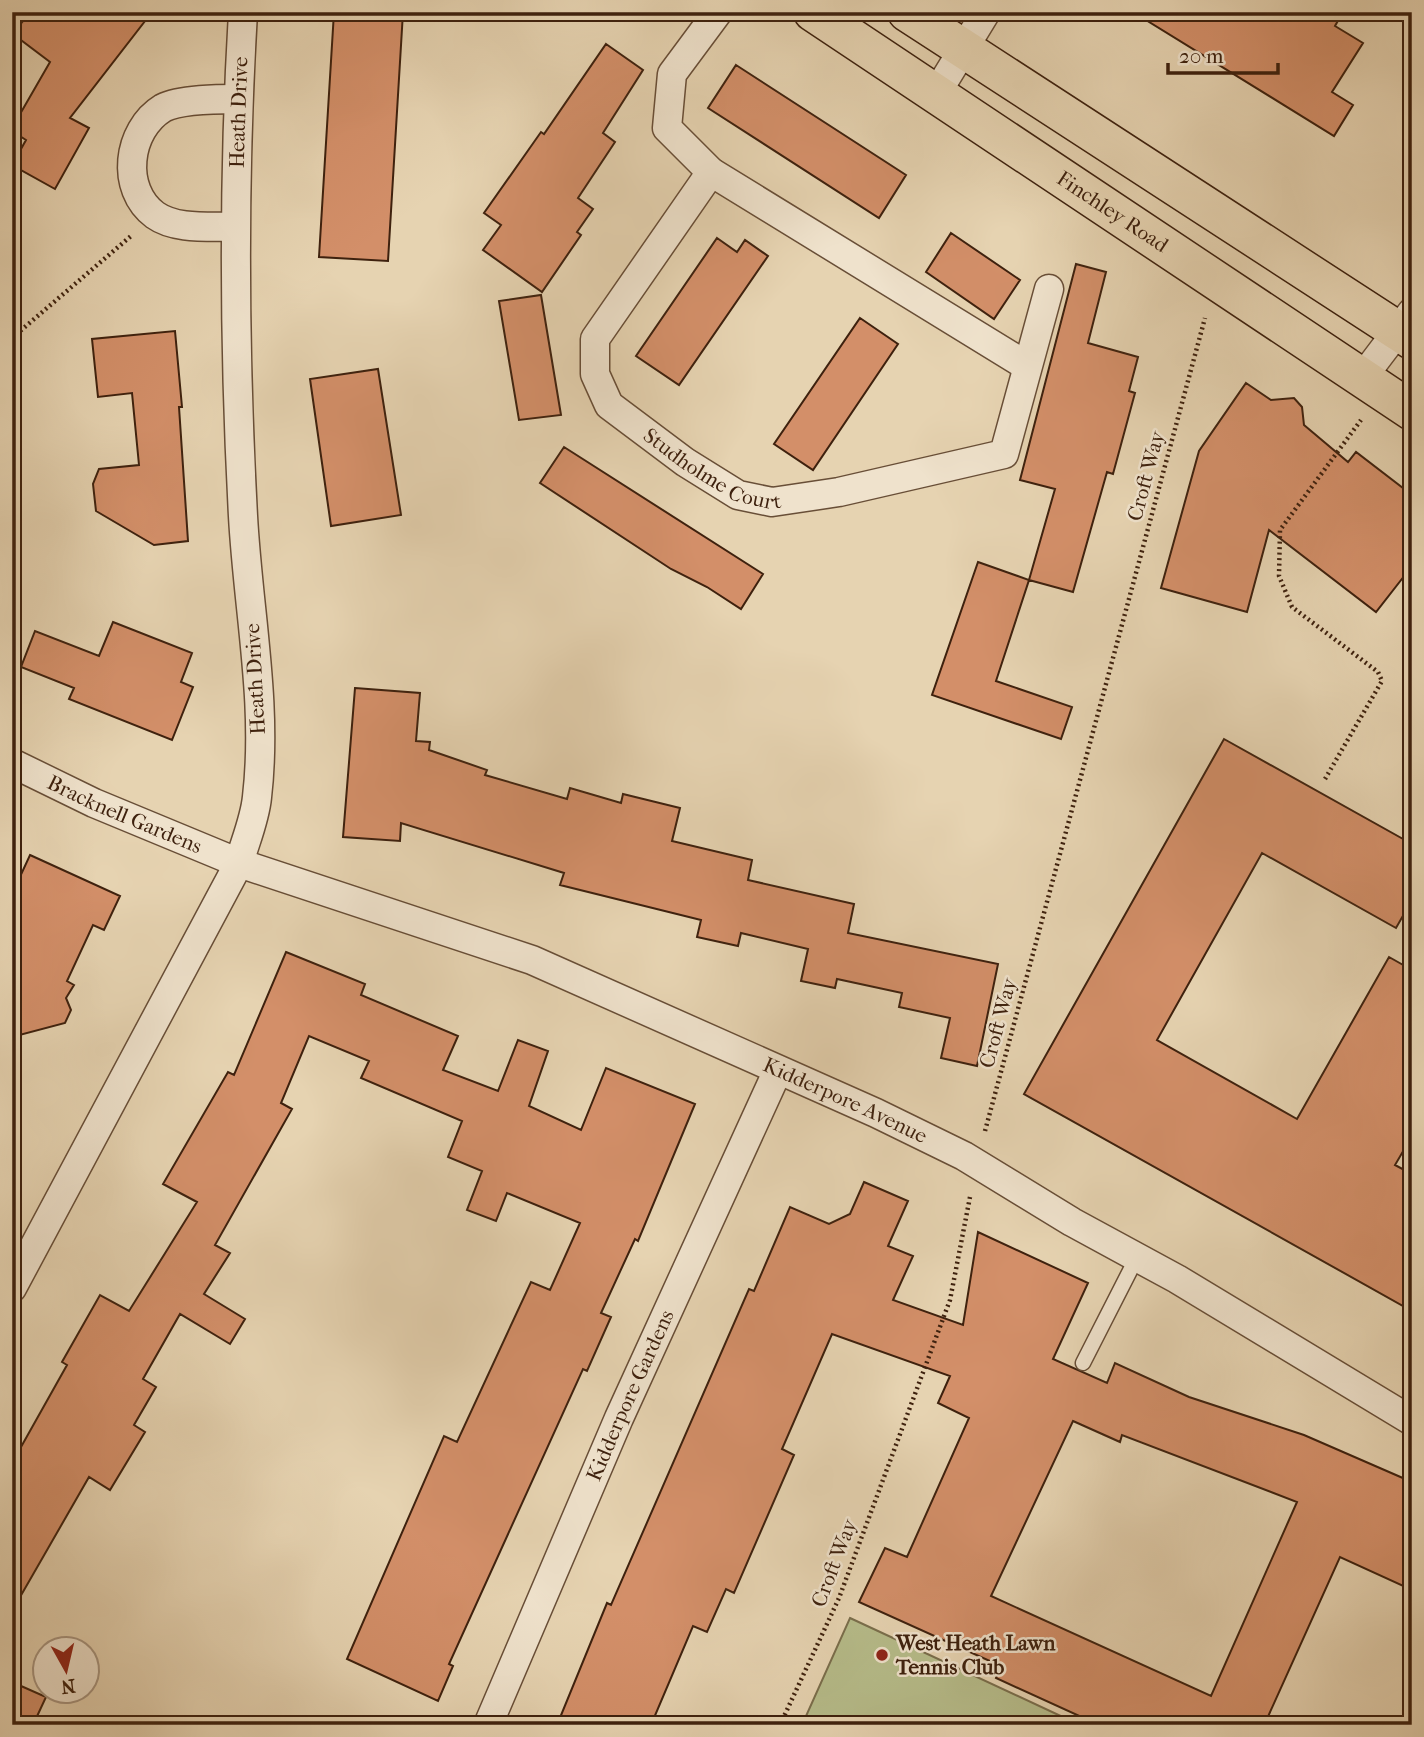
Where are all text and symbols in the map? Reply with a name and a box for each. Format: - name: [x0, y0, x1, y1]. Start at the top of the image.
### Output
- scale bar: [1168, 32, 1279, 76]
- text: 20 m: [1179, 44, 1224, 68]
- street label: Heath Drive: [225, 56, 253, 168]
- street label: Finchley Road: [1052, 166, 1173, 258]
- street label: Studholme Court: [639, 423, 783, 514]
- street label: Croft Way: [1123, 428, 1170, 524]
- street label: Heath Drive: [240, 623, 270, 735]
- street label: Bracknell Gardens: [44, 770, 206, 858]
- street label: Croft Way: [975, 975, 1022, 1071]
- street label: Kidderpore Avenue: [760, 1052, 931, 1148]
- street label: Kidderpore Gardens: [582, 1306, 679, 1485]
- street label: Croft Way: [806, 1515, 862, 1610]
- place label: West Heath Lawn Tennis Club: [895, 1631, 1056, 1679]
- north arrow: [32, 1636, 102, 1706]
- marker: West Heath Lawn Tennis Club: [874, 1647, 890, 1663]
- text: N: [59, 1674, 77, 1698]

